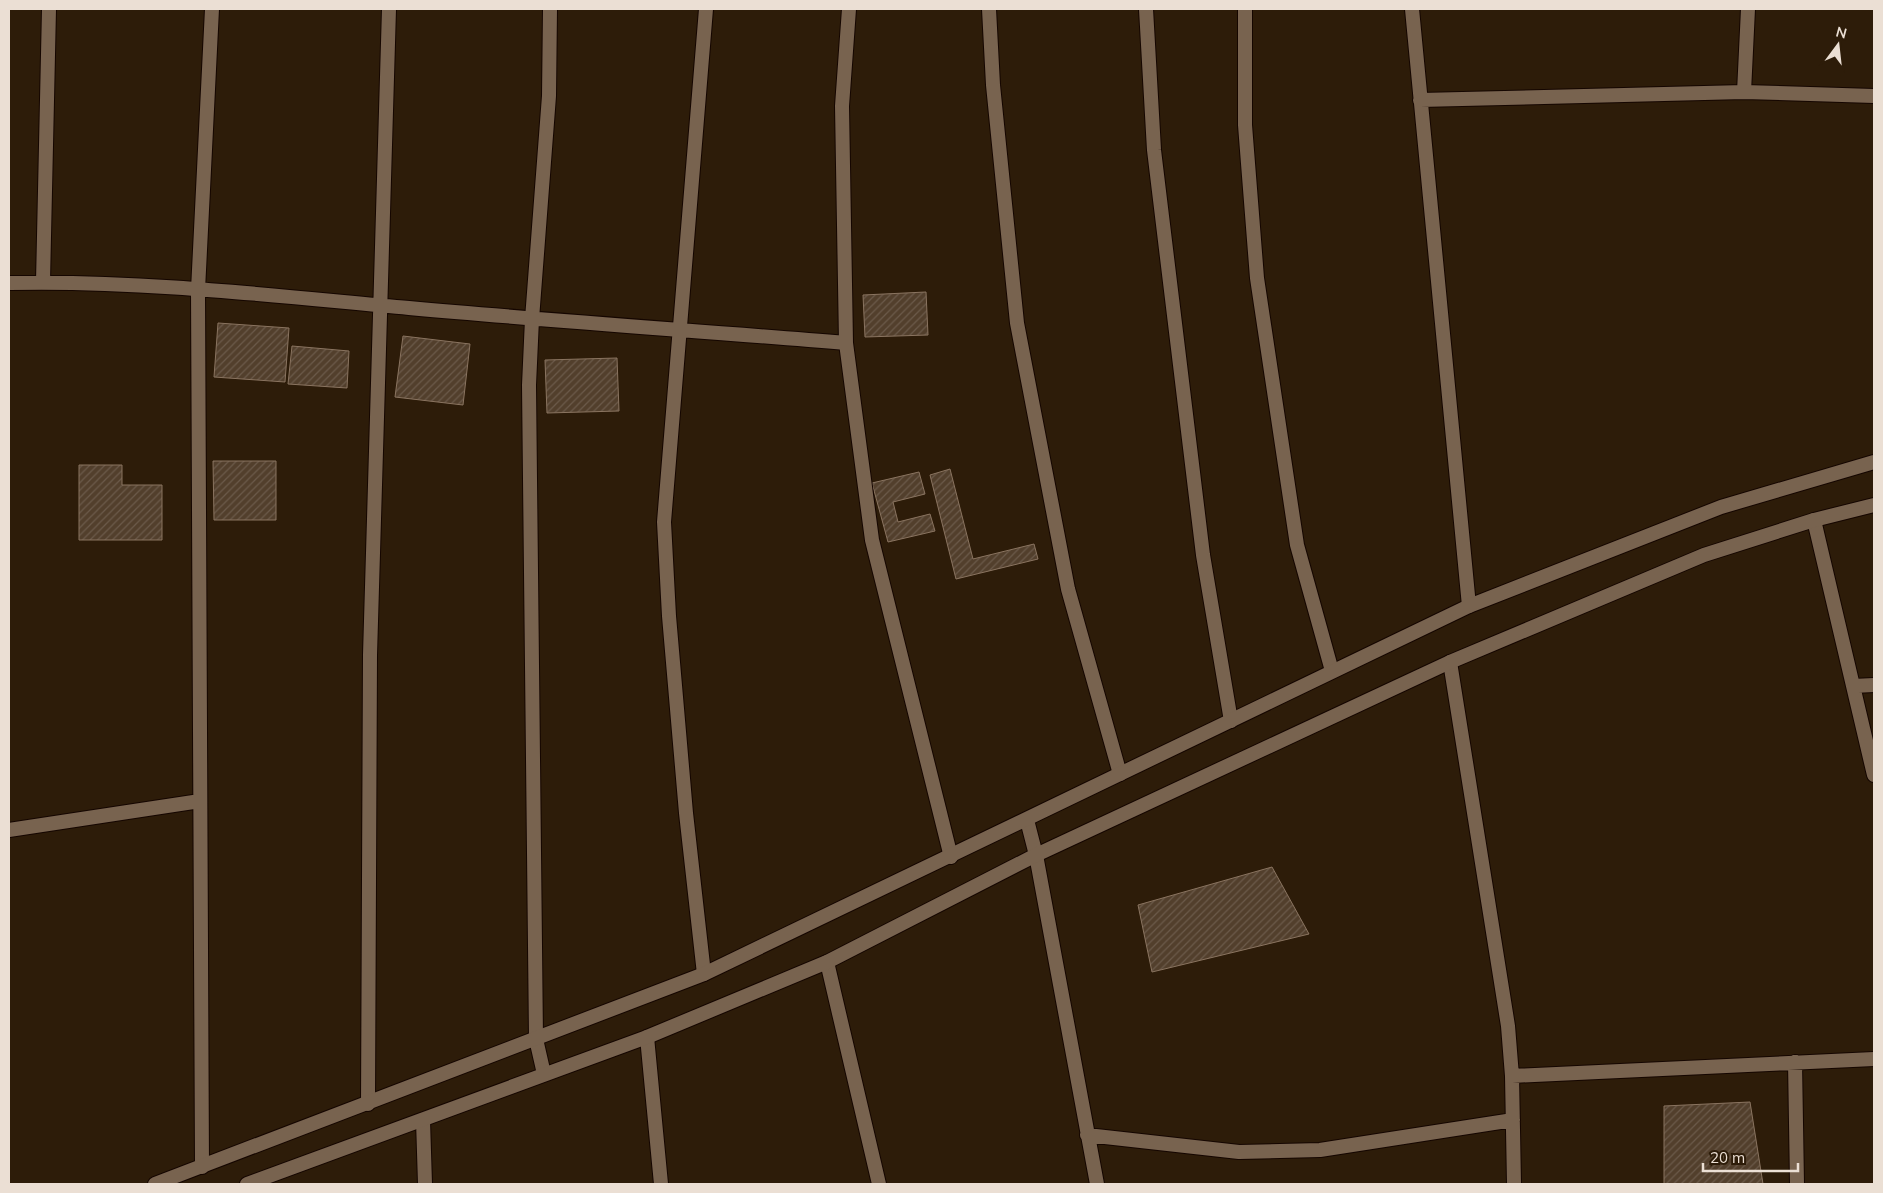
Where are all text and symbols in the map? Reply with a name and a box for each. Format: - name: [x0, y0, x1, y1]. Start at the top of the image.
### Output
- north arrow: [1813, 20, 1863, 70]
- text: N: [1834, 22, 1849, 43]
- scale bar: [1703, 1140, 1798, 1172]
- text: 20 m: [1710, 1148, 1745, 1167]

